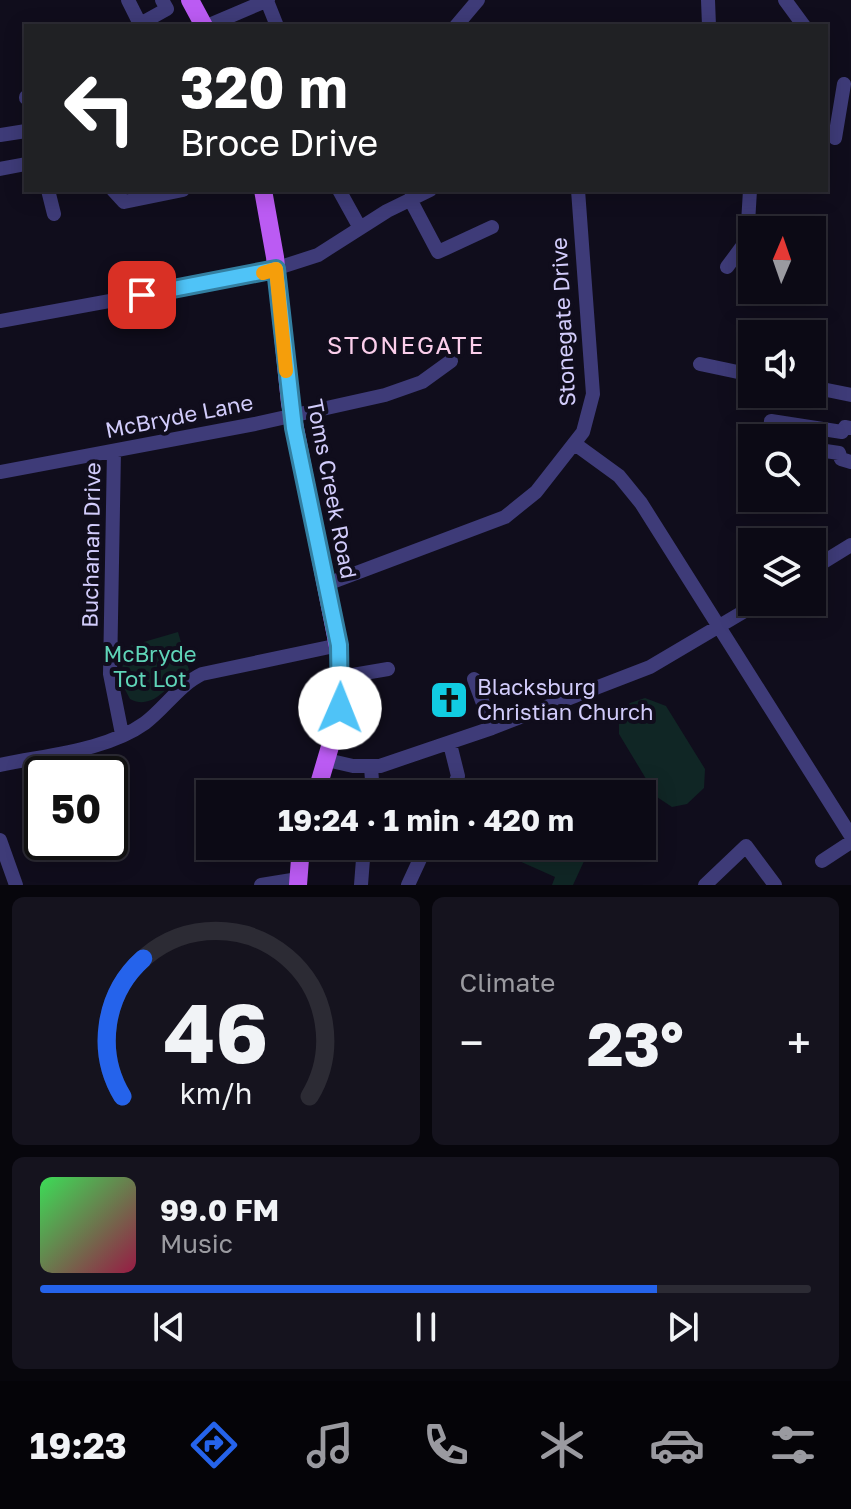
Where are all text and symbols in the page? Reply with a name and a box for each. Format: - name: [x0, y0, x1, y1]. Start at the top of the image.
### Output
- text: 320 m: [180, 53, 348, 120]
- icon: left: [48, 56, 152, 160]
- text: Broce Drive: [180, 121, 378, 164]
- north arrow: [738, 216, 826, 304]
- map controls: [738, 216, 826, 616]
- street label: Stonegate Drive: [545, 237, 580, 407]
- pin: [108, 261, 176, 329]
- icon: arrive: [120, 273, 164, 317]
- button: sound: [738, 320, 826, 408]
- district label: STONEGATE: [327, 330, 485, 359]
- street label: McBryde Lane: [103, 388, 255, 443]
- street label: Toms Creek Road: [302, 397, 363, 581]
- button: search: [738, 424, 826, 512]
- street label: Buchanan Drive: [76, 462, 105, 628]
- button: layers: [738, 528, 826, 616]
- park label: McBryde Tot Lot: [103, 640, 197, 692]
- position arrow: [298, 666, 382, 750]
- place label: Blacksburg Christian Church: [477, 673, 653, 725]
- church icon: Blacksburg Christian Church: [428, 679, 470, 721]
- speed limit sign: 50: [24, 756, 128, 860]
- text: 19:24 · 1 min · 420 m: [278, 802, 574, 838]
- text: Climate: [460, 967, 555, 998]
- text: 46: [163, 981, 268, 1081]
- text: 23°: [587, 1007, 684, 1079]
- text: −: [460, 1016, 484, 1069]
- text: +: [787, 1016, 811, 1069]
- text: km/h: [179, 1076, 252, 1110]
- text: 99.0 FM: [160, 1192, 279, 1228]
- text: Music: [160, 1228, 233, 1259]
- icon: previous: [147, 1305, 191, 1349]
- icon: pause: [404, 1305, 448, 1349]
- icon: next: [661, 1305, 705, 1349]
- icon: directions: [186, 1417, 242, 1473]
- icon: music: [302, 1417, 358, 1473]
- icon: phone: [418, 1417, 474, 1473]
- icon: climate: [534, 1417, 590, 1473]
- icon: car: [649, 1417, 705, 1473]
- icon: filters: [765, 1417, 821, 1473]
- text: 19:23: [30, 1424, 127, 1467]

